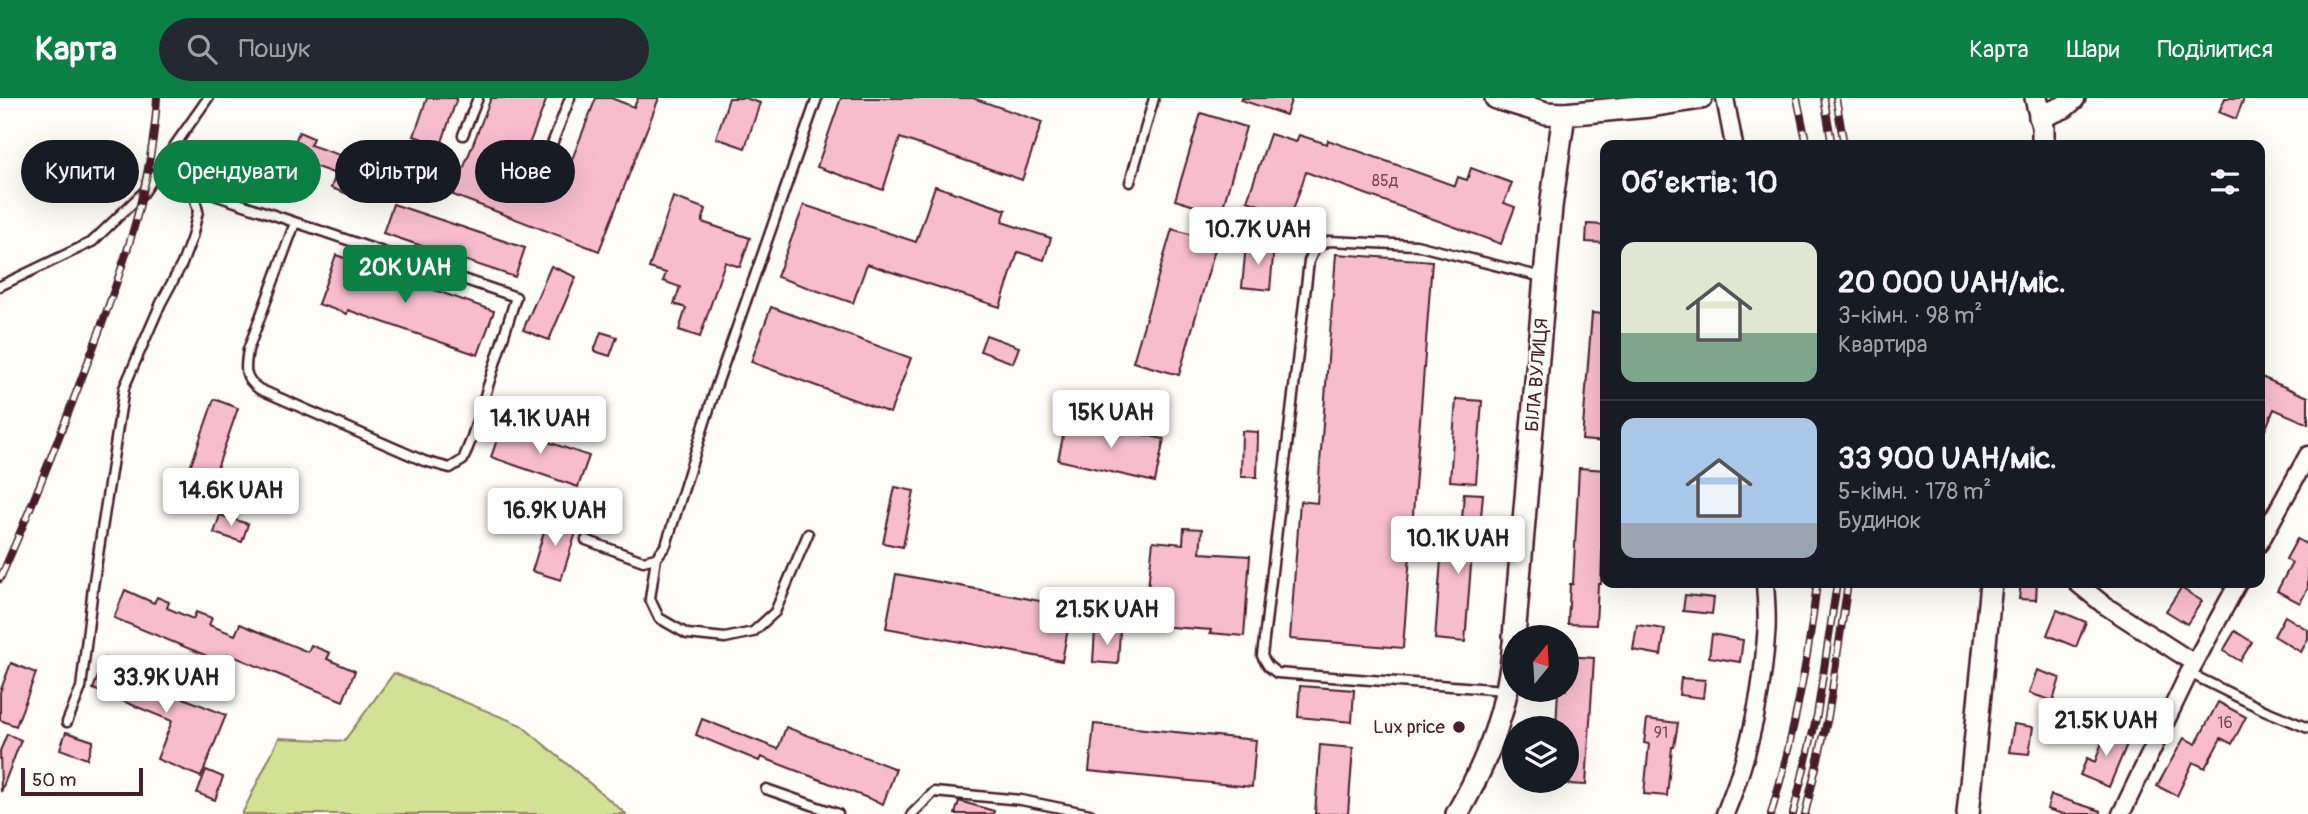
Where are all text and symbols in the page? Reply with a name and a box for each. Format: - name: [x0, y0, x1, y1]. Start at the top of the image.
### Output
- search box: [159, 18, 649, 81]
- text: Карта: [35, 29, 117, 70]
- icon: search: [183, 30, 221, 68]
- text: Пошук: [239, 33, 311, 65]
- text: Карта: [1969, 35, 2029, 64]
- text: Шари: [2067, 35, 2120, 64]
- text: Поділитися: [2158, 35, 2273, 64]
- chip: Купити: [21, 140, 139, 203]
- chip: Орендувати: [153, 140, 321, 203]
- chip: Фільтри: [335, 140, 461, 203]
- chip: Нове: [475, 140, 575, 203]
- icon: filters: [2206, 163, 2244, 201]
- text: Об’єктів: 10: [1621, 164, 1778, 201]
- house number: 85д: [1372, 171, 1399, 191]
- pin: 10.7K UAH: [1178, 208, 1338, 267]
- text: 10.7K UAH: [1205, 215, 1311, 244]
- pin: 20K UAH: [340, 246, 470, 305]
- text: 20K UAH: [359, 253, 451, 282]
- text: 20 000 UAH/міс.: [1838, 264, 2066, 301]
- icon: home: [1677, 270, 1761, 354]
- text: 3-кімн. · 98 m²: [1838, 301, 1982, 330]
- street label: БІЛА ВУЛИЦЯ: [1520, 317, 1554, 433]
- text: Квартира: [1838, 330, 1927, 359]
- pin: 15K UAH: [1046, 390, 1176, 450]
- pin: 14.1K UAH: [460, 396, 620, 456]
- text: 15K UAH: [1068, 398, 1154, 427]
- text: 14.1K UAH: [490, 404, 590, 433]
- text: 33 900 UAH/міс.: [1838, 440, 2057, 477]
- icon: home: [1677, 446, 1761, 530]
- pin: 14.6K UAH: [151, 468, 311, 528]
- text: 14.6K UAH: [179, 476, 283, 505]
- text: 5-кімн. · 178 m²: [1838, 477, 1991, 506]
- pin: 16.9K UAH: [475, 489, 635, 548]
- text: 16.9K UAH: [504, 496, 606, 525]
- text: Будинок: [1838, 506, 1921, 535]
- pin: 10.1K UAH: [1378, 517, 1538, 576]
- text: 10.1K UAH: [1407, 524, 1509, 553]
- pin: 21.5K UAH: [1027, 588, 1187, 647]
- text: 21.5K UAH: [1056, 595, 1158, 624]
- north arrow: [1502, 625, 1578, 702]
- map controls: [1502, 625, 1579, 793]
- pin: 33.9K UAH: [86, 656, 246, 715]
- text: 33.9K UAH: [113, 663, 219, 692]
- pin: 21.5K UAH: [2026, 698, 2186, 758]
- text: 21.5K UAH: [2055, 706, 2157, 735]
- house number: 16: [2217, 713, 2233, 733]
- place label: Lux price: [1373, 715, 1446, 739]
- button: layers: [1502, 716, 1579, 793]
- marker: Lux price: [1451, 719, 1467, 735]
- house number: 91: [1654, 723, 1668, 743]
- scale bar: [21, 765, 144, 797]
- text: 50 m: [32, 768, 76, 792]

